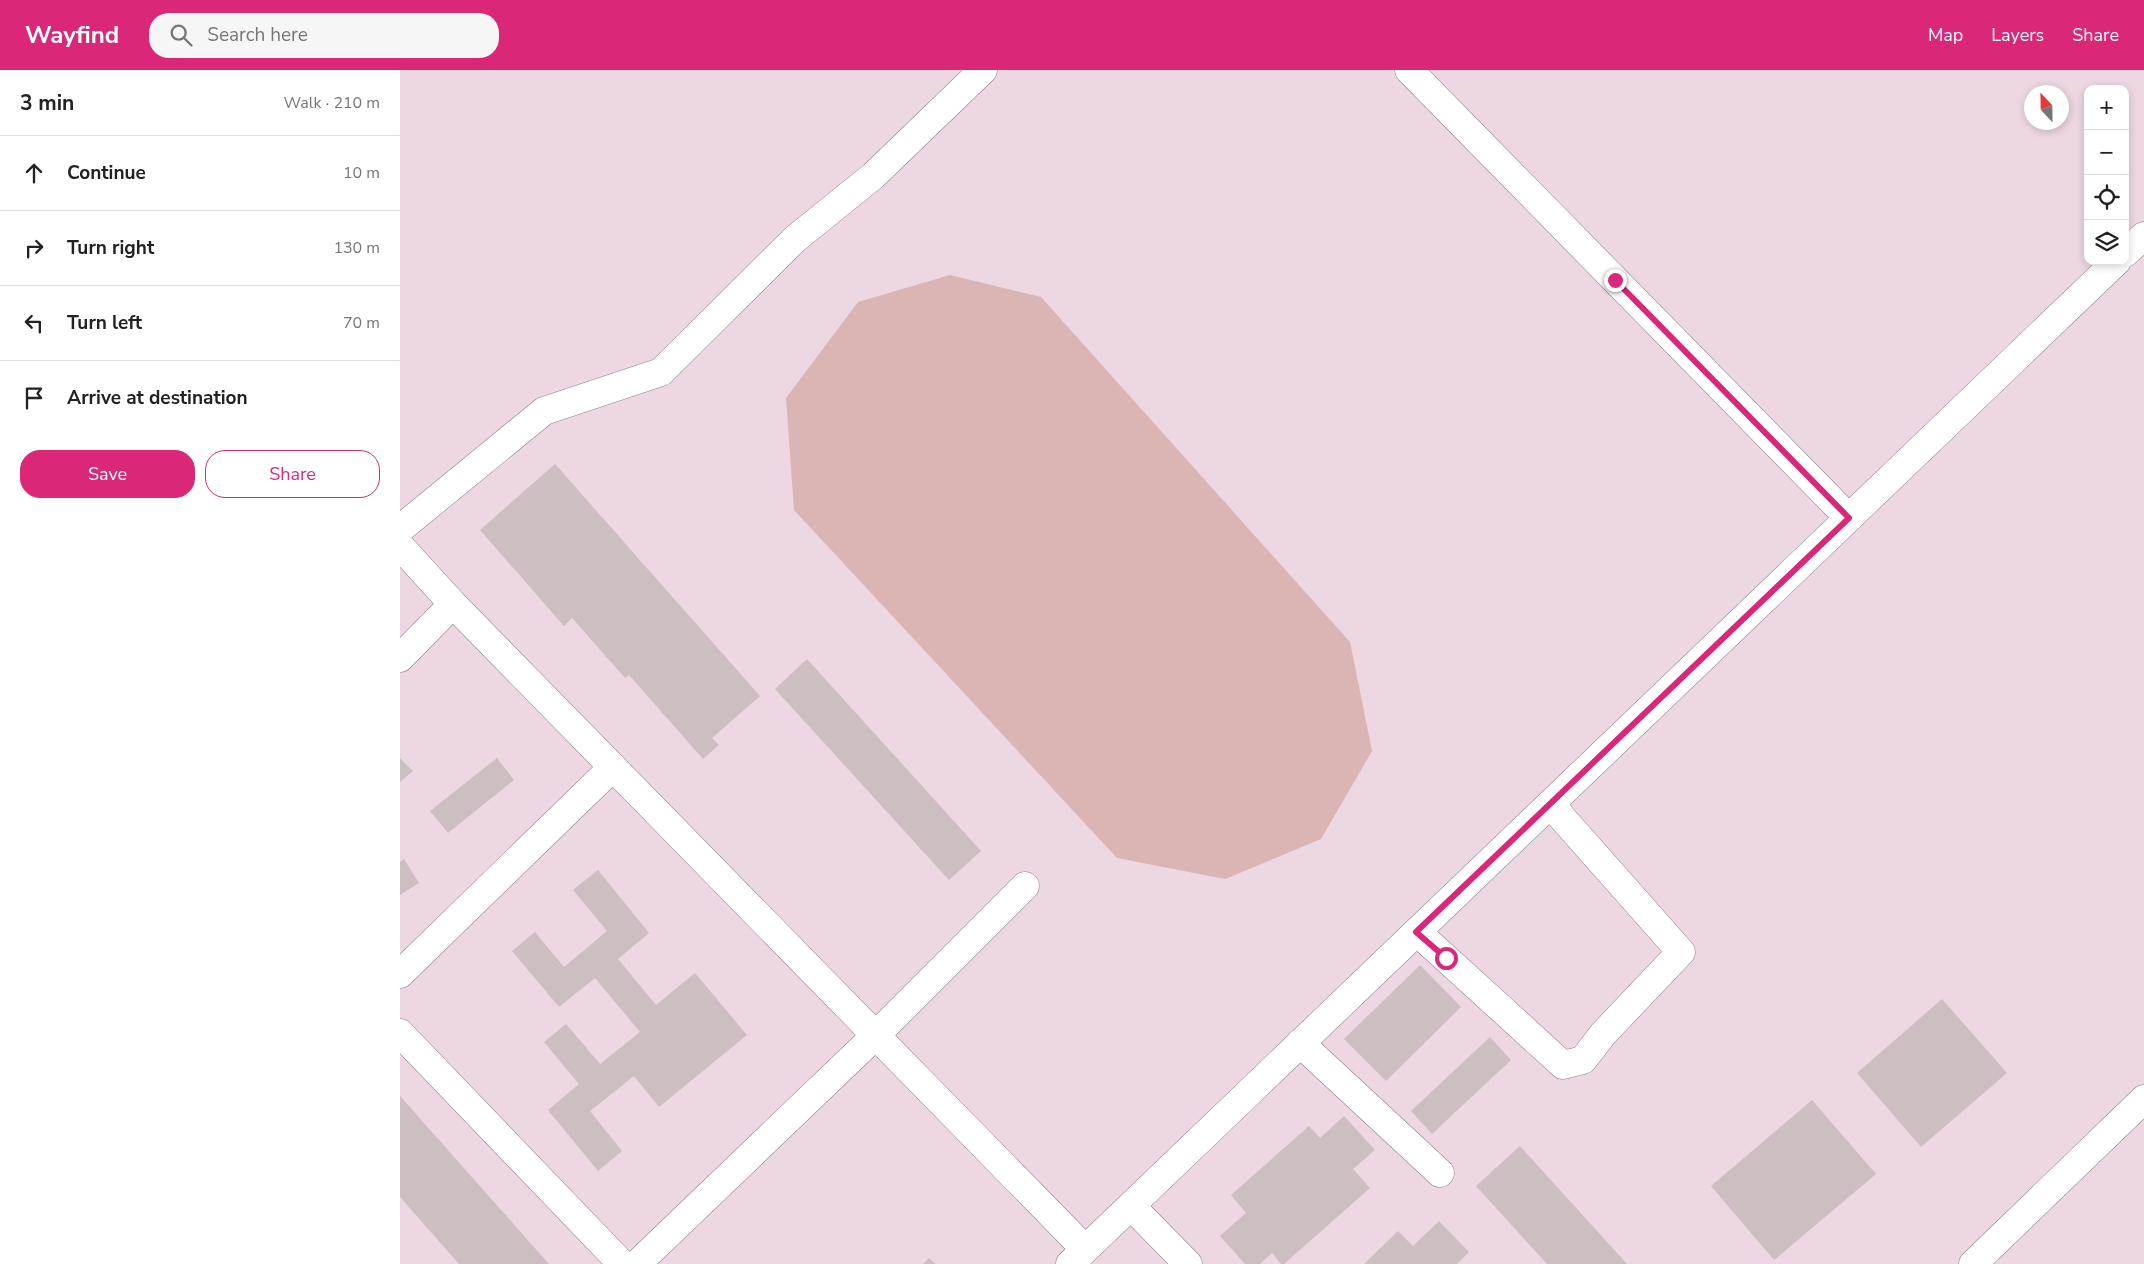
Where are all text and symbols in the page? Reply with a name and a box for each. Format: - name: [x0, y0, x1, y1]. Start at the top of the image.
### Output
- search box: [149, 13, 499, 58]
- text: Wayfind: [25, 19, 119, 51]
- icon: search: [167, 21, 195, 49]
- text: Search here: [207, 22, 308, 48]
- text: Map: [1928, 23, 1963, 47]
- text: Layers: [1991, 23, 2044, 47]
- text: Share: [2072, 23, 2119, 47]
- north arrow: [2024, 85, 2069, 130]
- map controls: [2084, 85, 2129, 265]
- button: +: [2084, 85, 2129, 130]
- text: 3 min: [20, 89, 74, 117]
- text: Walk · 210 m: [284, 92, 380, 114]
- button: −: [2084, 130, 2129, 175]
- icon: ahead: [20, 159, 48, 187]
- text: Continue: [67, 160, 146, 186]
- text: 10 m: [343, 162, 380, 184]
- button: locate: [2084, 175, 2129, 220]
- button: layers: [2084, 220, 2129, 265]
- icon: right: [20, 234, 48, 262]
- text: Turn right: [67, 235, 154, 261]
- text: 130 m: [333, 237, 380, 259]
- route end: [1604, 269, 1627, 292]
- icon: left: [20, 309, 48, 337]
- text: Turn left: [67, 310, 142, 336]
- text: 70 m: [343, 312, 380, 334]
- icon: arrive: [20, 384, 48, 412]
- text: Arrive at destination: [67, 385, 248, 411]
- button: Save: [20, 450, 195, 498]
- button: Share: [205, 450, 380, 498]
- route start: [1435, 947, 1458, 970]

